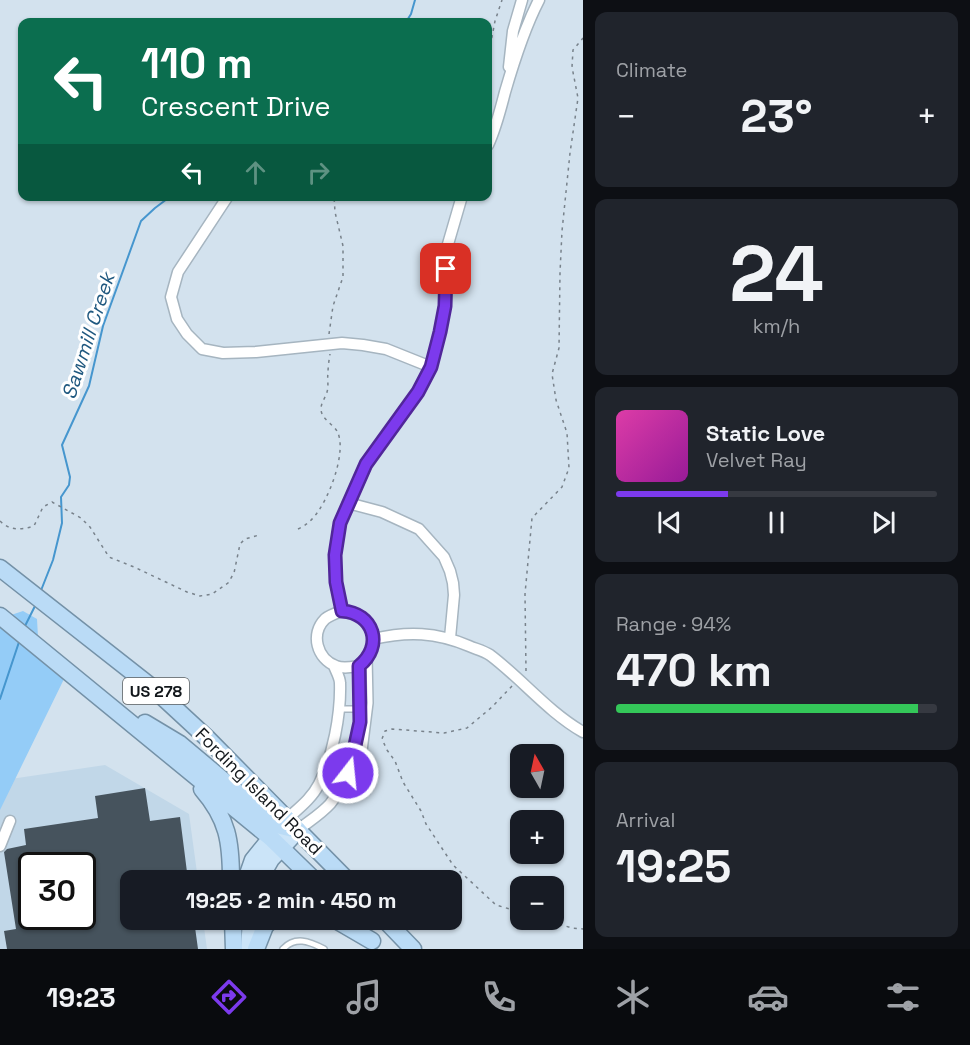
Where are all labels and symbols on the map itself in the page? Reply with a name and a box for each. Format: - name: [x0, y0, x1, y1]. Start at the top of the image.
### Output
- pin: [420, 243, 471, 294]
- water label: Sawmill Creek: [55, 268, 121, 402]
- road number: US 278: [123, 678, 189, 704]
- street label: Fording Island Road: [191, 723, 327, 859]
- position arrow: [316, 741, 380, 805]
- north arrow: [510, 744, 564, 798]
- speed limit sign: 30: [18, 852, 96, 930]

